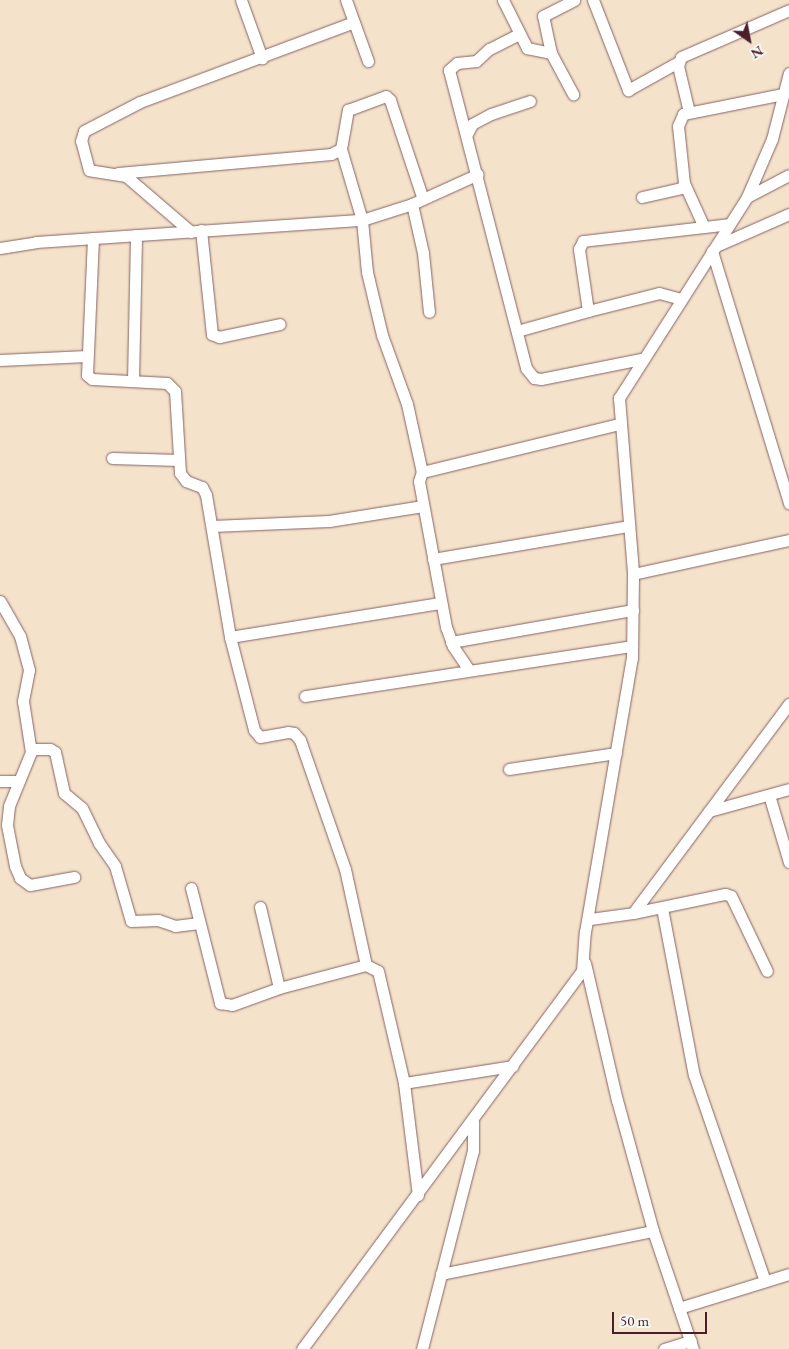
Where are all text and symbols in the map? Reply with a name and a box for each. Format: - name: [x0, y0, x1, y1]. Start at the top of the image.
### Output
- north arrow: [724, 15, 774, 65]
- text: N: [748, 42, 767, 63]
- scale bar: [614, 1302, 709, 1334]
- text: 50 m: [620, 1311, 649, 1330]

